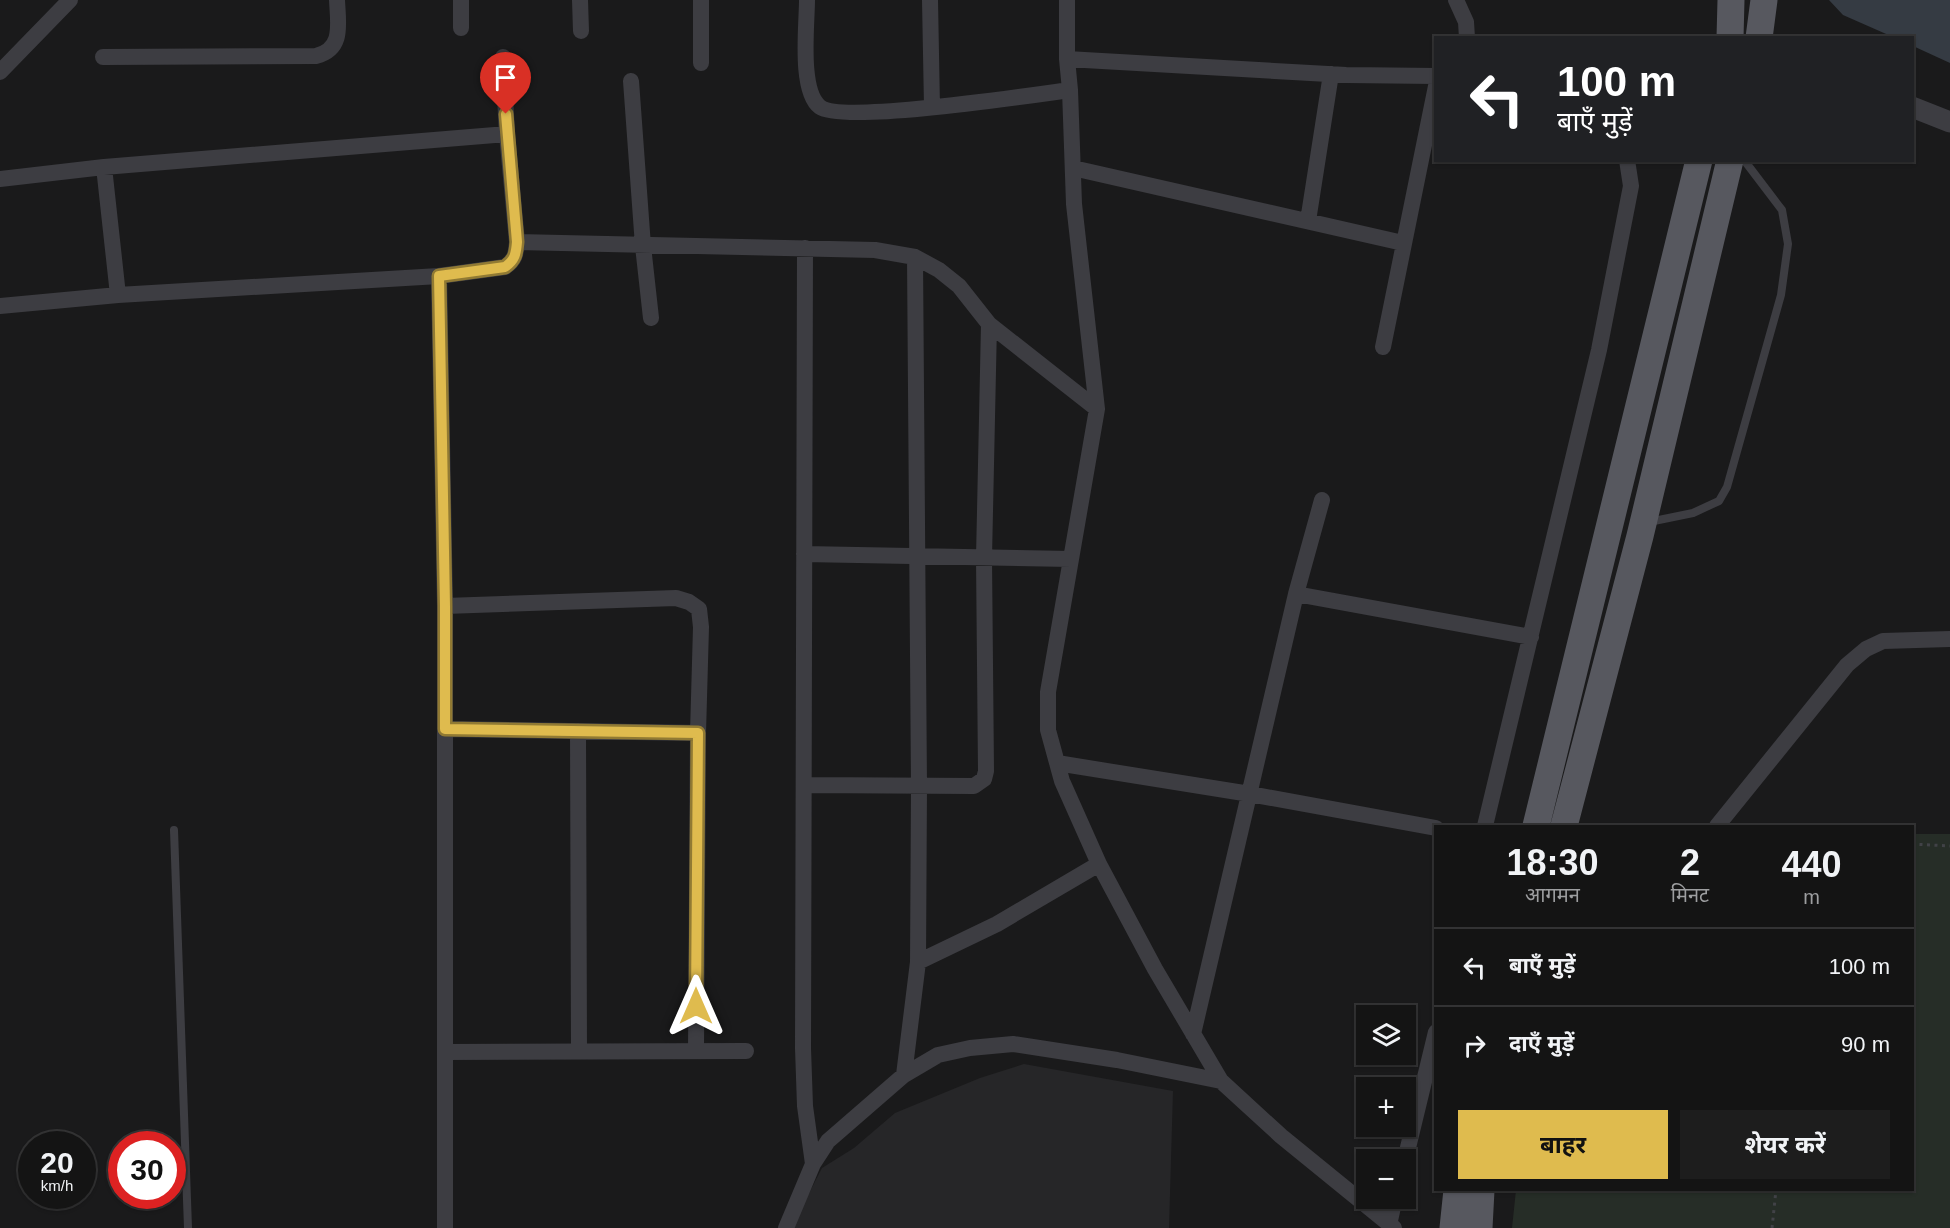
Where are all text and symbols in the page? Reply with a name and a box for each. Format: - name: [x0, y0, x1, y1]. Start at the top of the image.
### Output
- pin: [480, 52, 531, 114]
- text: 100 m: [1557, 58, 1676, 105]
- icon: left: [1458, 60, 1536, 138]
- icon: arrive: [489, 61, 522, 94]
- text: बाएँ मुड़ें: [1557, 107, 1632, 137]
- text: 18:30: [1506, 842, 1598, 883]
- text: 2: [1680, 842, 1700, 883]
- text: 440: [1782, 844, 1842, 885]
- text: आगमन: [1525, 884, 1580, 906]
- text: मिनट: [1671, 884, 1709, 906]
- text: m: [1803, 886, 1820, 908]
- icon: left: [1458, 951, 1491, 984]
- text: बाएँ मुड़ें: [1509, 953, 1575, 978]
- text: 100 m: [1829, 954, 1890, 979]
- position arrow: [664, 974, 728, 1038]
- map controls: [1356, 1005, 1416, 1209]
- button: layers: [1356, 1005, 1416, 1065]
- icon: right: [1458, 1029, 1491, 1062]
- text: दाएँ मुड़ें: [1509, 1031, 1574, 1056]
- text: 90 m: [1841, 1032, 1890, 1057]
- button: +: [1356, 1077, 1416, 1137]
- button: बाहर: [1458, 1110, 1668, 1179]
- button: शेयर करें: [1680, 1110, 1890, 1179]
- speed limit sign: 30: [108, 1131, 186, 1209]
- text: 20: [40, 1146, 74, 1179]
- button: −: [1356, 1149, 1416, 1209]
- text: km/h: [41, 1177, 73, 1194]

